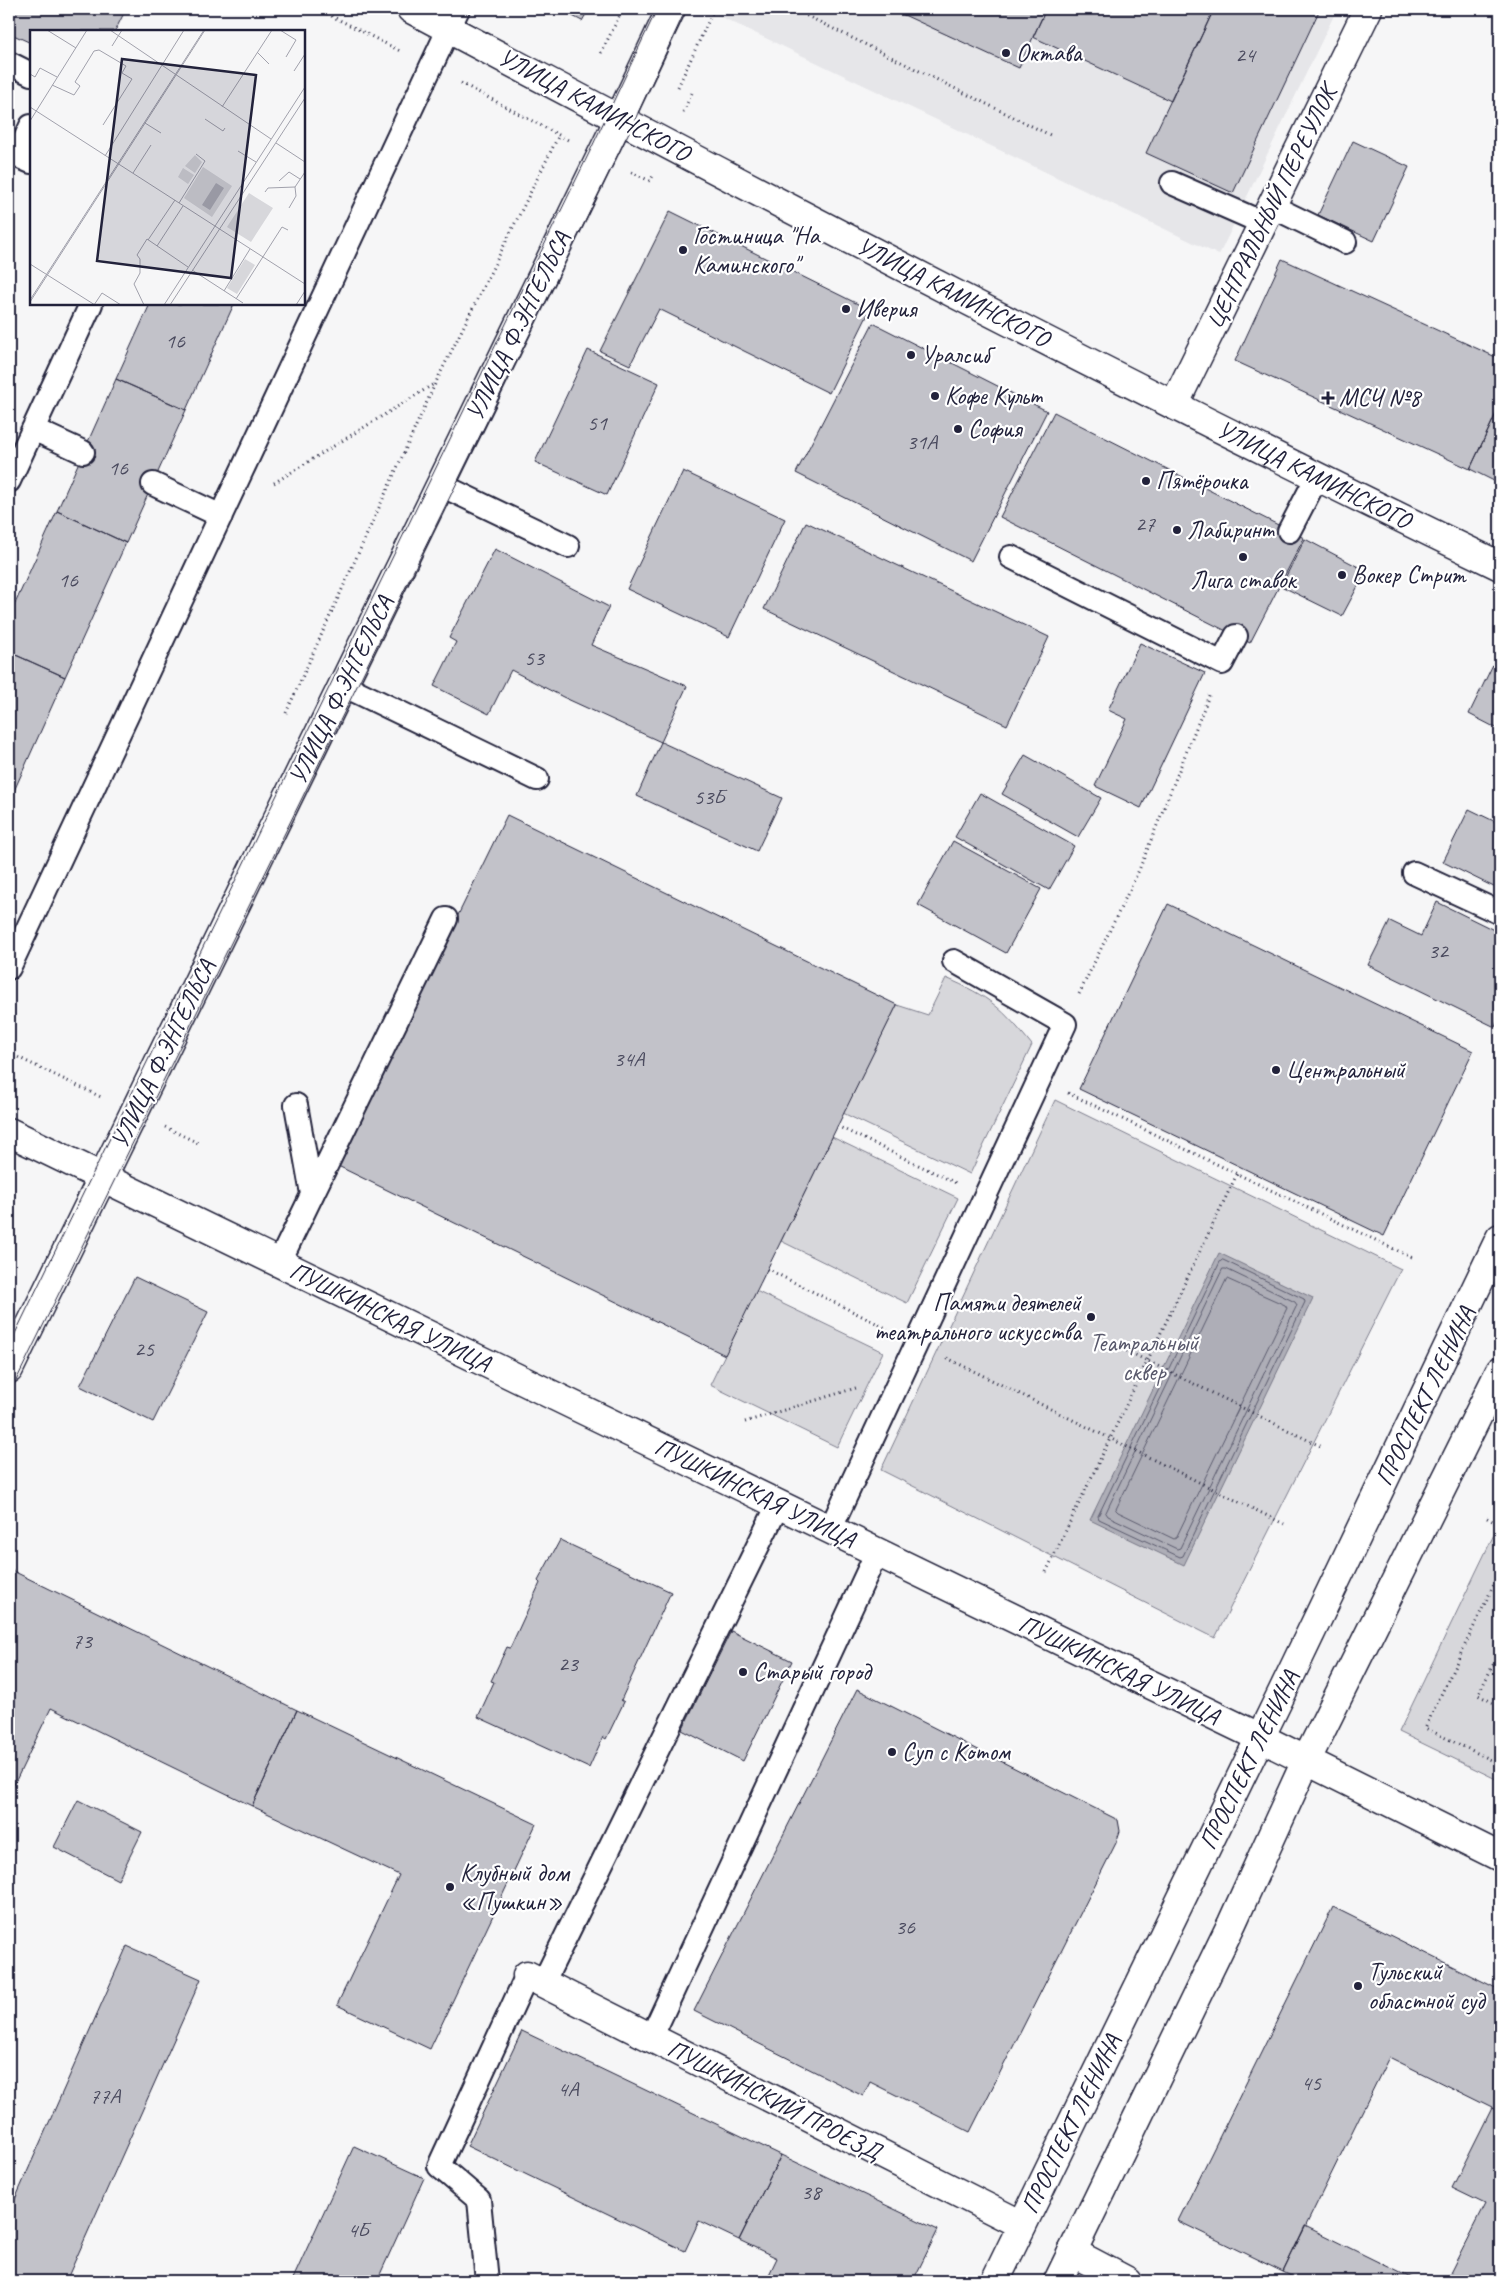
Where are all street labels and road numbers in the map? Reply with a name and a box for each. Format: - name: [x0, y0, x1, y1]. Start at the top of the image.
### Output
- street label: УЛИЦА КАМИНСКОГО: [493, 41, 697, 170]
- street label: ЦЕНТРАЛЬНЫЙ ПЕРЕУЛОК: [1198, 76, 1346, 334]
- street label: УЛИЦА Ф.ЭНГЕЛЬСА: [459, 226, 578, 425]
- street label: УЛИЦА КАМИНСКОГО: [851, 230, 1057, 356]
- street label: УЛИЦА КАМИНСКОГО: [1212, 413, 1418, 537]
- street label: УЛИЦА Ф.ЭНГЕЛЬСА: [282, 590, 401, 789]
- street label: УЛИЦА Ф.ЭНГЕЛЬСА: [104, 954, 223, 1153]
- street label: ПУШКИНСКАЯ УЛИЦА: [284, 1255, 497, 1380]
- street label: ПРОСПЕКТ ЛЕНИНА: [1368, 1301, 1482, 1491]
- street label: ПУШКИНСКАЯ УЛИЦА: [649, 1431, 862, 1556]
- street label: ПУШКИНСКАЯ УЛИЦА: [1013, 1608, 1226, 1733]
- street label: ПРОСПЕКТ ЛЕНИНА: [1192, 1665, 1306, 1855]
- street label: ПРОСПЕКТ ЛЕНИНА: [1014, 2029, 1128, 2219]
- street label: ПУШКИНСКИЙ ПРОЕЗД: [662, 2032, 888, 2168]

